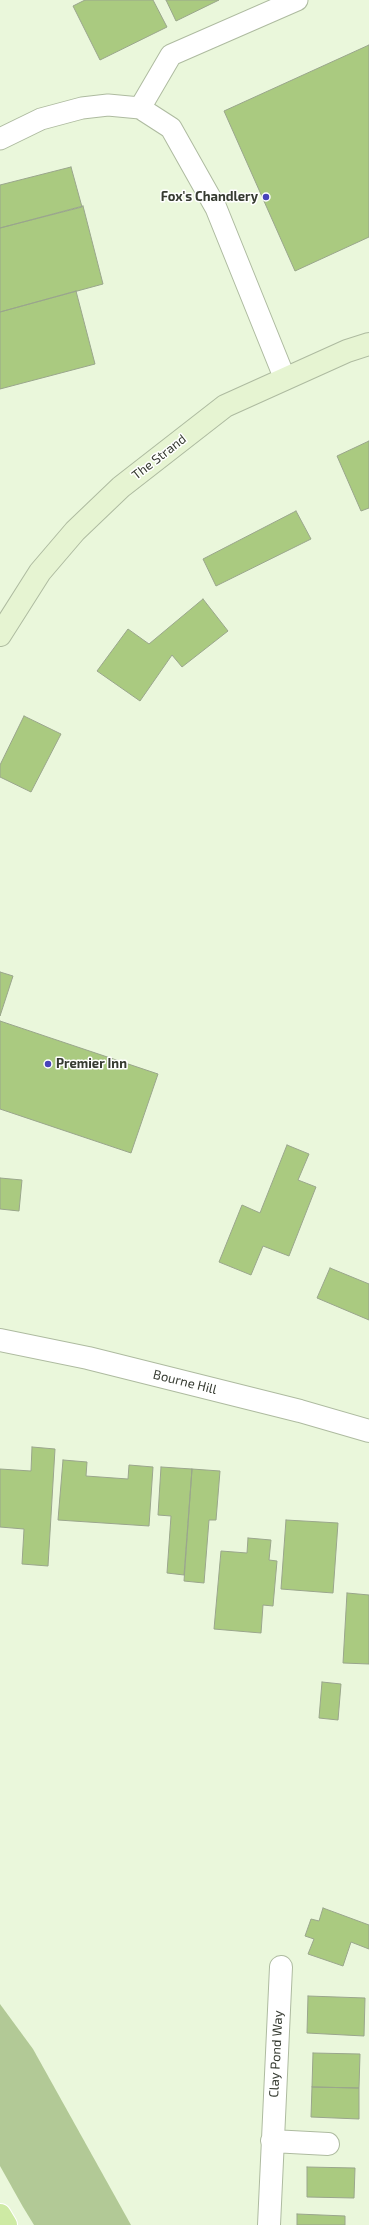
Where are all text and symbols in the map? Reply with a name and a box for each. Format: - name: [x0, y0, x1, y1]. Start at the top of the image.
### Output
- place label: Fox's Chandlery: [161, 189, 258, 205]
- marker: Fox's Chandlery: [261, 192, 271, 202]
- street label: The Strand: [129, 431, 189, 483]
- place label: Premier Inn: [56, 1056, 127, 1072]
- marker: Premier Inn: [43, 1059, 53, 1069]
- street label: Bourne Hill: [152, 1367, 218, 1397]
- street label: Clay Pond Way: [266, 2010, 286, 2098]

